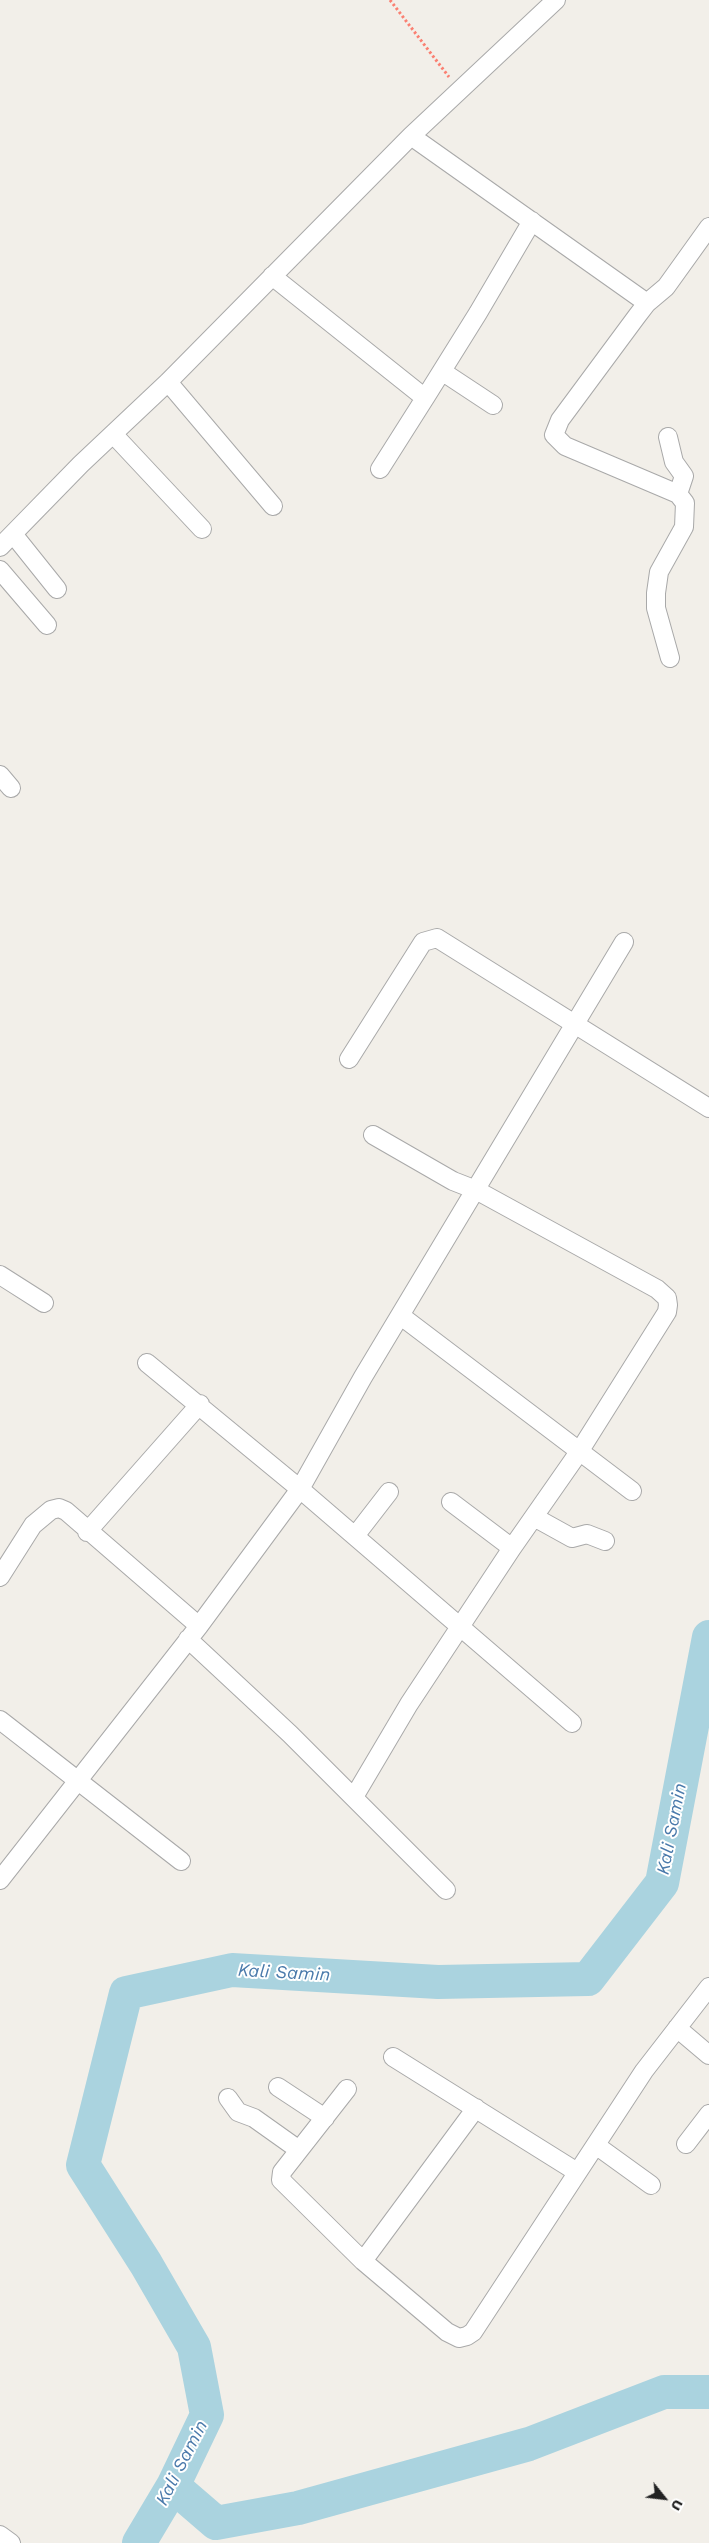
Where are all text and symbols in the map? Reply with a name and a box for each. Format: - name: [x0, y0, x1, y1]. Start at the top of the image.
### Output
- water label: Kali Samin: [653, 1781, 691, 1877]
- water label: Kali Samin: [237, 1960, 331, 1986]
- water label: Kali Samin: [151, 2417, 213, 2509]
- north arrow: [639, 2473, 689, 2523]
- text: U: [668, 2497, 687, 2513]

